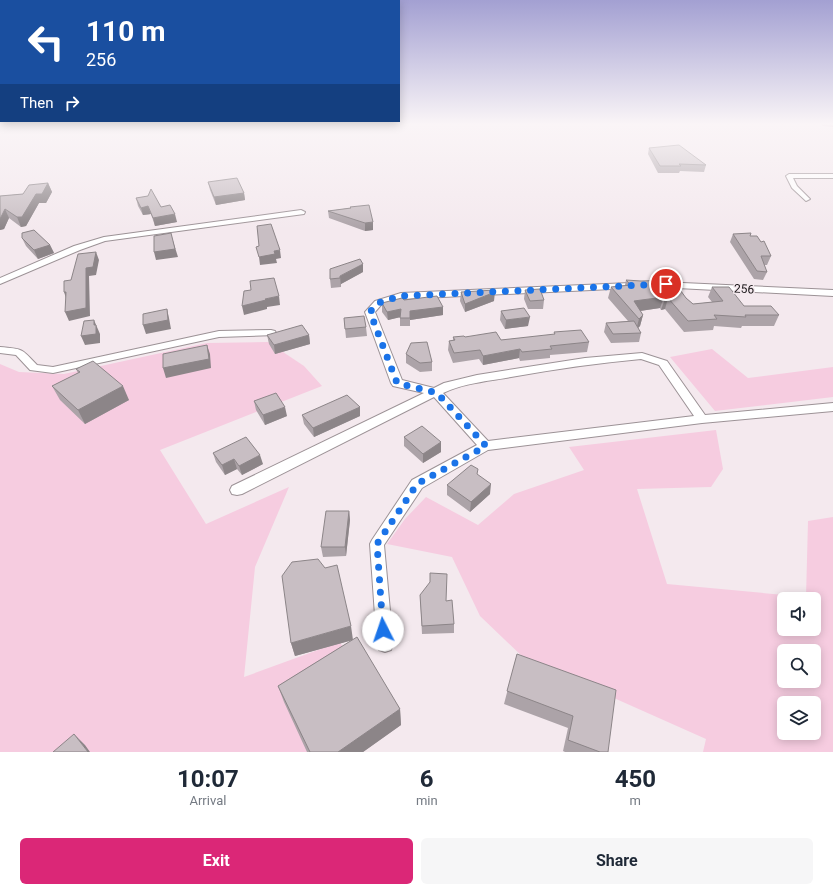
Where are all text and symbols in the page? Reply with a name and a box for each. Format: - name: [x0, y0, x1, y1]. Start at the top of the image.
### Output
- text: 110 m: [86, 15, 165, 48]
- icon: left: [20, 16, 72, 68]
- text: 256: [86, 49, 116, 70]
- icon: right: [61, 92, 83, 114]
- text: Then: [20, 94, 53, 112]
- pin: [649, 267, 683, 301]
- icon: arrive: [655, 273, 677, 295]
- street label: 256: [734, 281, 755, 297]
- map controls: [777, 592, 821, 740]
- button: sound: [777, 592, 821, 636]
- position arrow: [362, 609, 404, 651]
- button: search: [777, 644, 821, 688]
- button: layers: [777, 696, 821, 740]
- text: 10:07: [177, 765, 239, 793]
- text: 6: [420, 765, 434, 793]
- text: 450: [615, 765, 656, 793]
- text: Arrival: [189, 793, 226, 808]
- text: min: [416, 793, 438, 808]
- text: m: [630, 793, 641, 808]
- button: Exit: [20, 838, 413, 884]
- button: Share: [421, 838, 813, 884]

